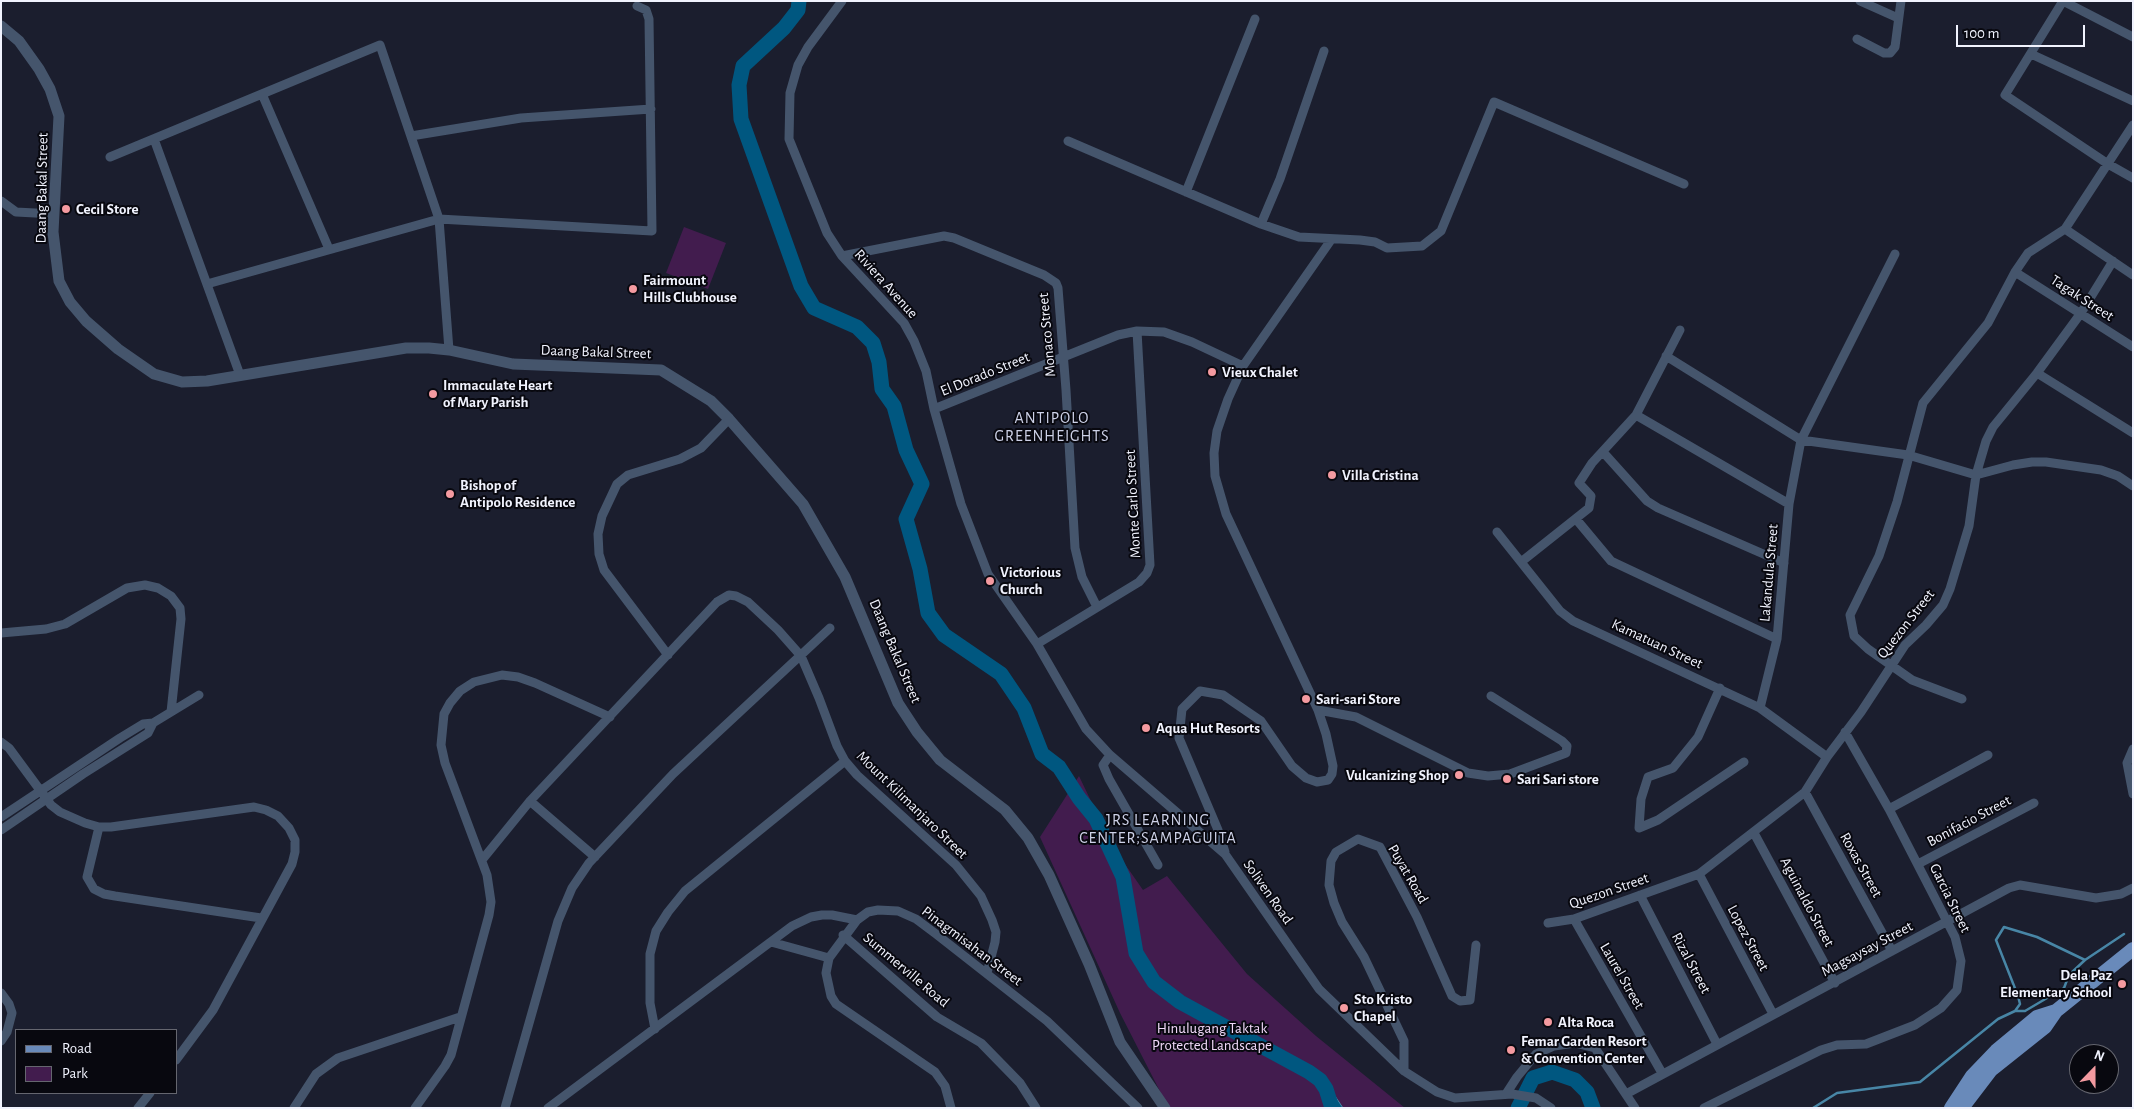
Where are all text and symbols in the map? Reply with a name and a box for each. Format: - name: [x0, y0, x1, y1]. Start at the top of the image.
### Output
- scale bar: [1959, 15, 2088, 47]
- text: 100 m: [1964, 26, 1999, 41]
- street label: Daang Bakal Street: [32, 132, 52, 244]
- place label: Cecil Store: [76, 200, 139, 218]
- marker: Cecil Store: [60, 203, 72, 215]
- street label: Riviera Avenue: [850, 246, 922, 322]
- place label: Fairmount Hills Clubhouse: [643, 271, 737, 306]
- street label: Tagak Street: [2047, 271, 2117, 325]
- marker: Fairmount Hills Clubhouse: [627, 283, 639, 295]
- street label: Monaco Street: [1034, 292, 1060, 378]
- street label: Daang Bakal Street: [540, 341, 652, 363]
- street label: El Dorado Street: [938, 348, 1032, 400]
- place label: Vieux Chalet: [1222, 363, 1298, 381]
- marker: Vieux Chalet: [1206, 366, 1218, 378]
- place label: Immaculate Heart of Mary Parish: [443, 376, 552, 411]
- marker: Immaculate Heart of Mary Parish: [427, 388, 439, 400]
- district label: ANTIPOLO GREENHEIGHTS: [993, 408, 1111, 446]
- street label: Monte Carlo Street: [1121, 449, 1145, 559]
- place label: Villa Cristina: [1342, 466, 1419, 484]
- marker: Villa Cristina: [1326, 469, 1338, 481]
- place label: Bishop of Antipolo Residence: [460, 476, 575, 511]
- marker: Bishop of Antipolo Residence: [444, 488, 456, 500]
- street label: Lakandula Street: [1756, 523, 1782, 623]
- place label: Victorious Church: [1000, 563, 1061, 598]
- marker: Victorious Church: [984, 575, 996, 587]
- street label: Quezon Street: [1873, 586, 1939, 662]
- street label: Daang Bakal Street: [865, 596, 925, 706]
- street label: Kamatuan Street: [1609, 615, 1705, 673]
- place label: Sari-sari Store: [1316, 690, 1400, 708]
- marker: Sari-sari Store: [1300, 693, 1312, 705]
- place label: Aqua Hut Resorts: [1156, 719, 1260, 737]
- marker: Aqua Hut Resorts: [1140, 722, 1152, 734]
- street label: Mount Kilimanjaro Street: [853, 747, 971, 863]
- place label: Vulcanizing Shop: [1346, 766, 1449, 784]
- marker: Vulcanizing Shop: [1453, 769, 1465, 781]
- place label: Sari Sari store: [1517, 770, 1599, 788]
- marker: Sari Sari store: [1501, 773, 1513, 785]
- street label: Bonifacio Street: [1924, 791, 2014, 851]
- district label: JRS LEARNING CENTER;SAMPAGUITA: [1077, 810, 1239, 848]
- street label: Roxas Street: [1836, 829, 1886, 901]
- street label: Puyat Road: [1384, 841, 1432, 907]
- street label: Aguinaldo Street: [1776, 854, 1838, 950]
- street label: Soliven Road: [1239, 856, 1297, 928]
- street label: Garcia Street: [1926, 861, 1974, 935]
- street label: Quezon Street: [1567, 869, 1651, 913]
- street label: Pinagmisahan Street: [918, 902, 1026, 990]
- street label: Lopez Street: [1723, 902, 1773, 974]
- street label: Magsaysay Street: [1818, 917, 1916, 981]
- street label: Summerville Road: [859, 929, 953, 1011]
- street label: Rizal Street: [1667, 929, 1715, 997]
- street label: Laurel Street: [1596, 939, 1648, 1013]
- place label: Dela Paz Elementary School: [2000, 966, 2112, 1001]
- marker: Dela Paz Elementary School: [2116, 978, 2128, 990]
- place label: Sto Kristo Chapel: [1354, 990, 1412, 1025]
- marker: Sto Kristo Chapel: [1338, 1002, 1350, 1014]
- place label: Alta Roca: [1558, 1013, 1614, 1031]
- marker: Alta Roca: [1542, 1016, 1554, 1028]
- park label: Hinulugang Taktak Protected Landscape: [1152, 1019, 1272, 1054]
- legend: [15, 1029, 178, 1094]
- place label: Femar Garden Resort & Convention Center: [1521, 1032, 1646, 1067]
- text: Road: [62, 1041, 92, 1056]
- marker: Femar Garden Resort & Convention Center: [1505, 1044, 1517, 1056]
- north arrow: [2069, 1044, 2119, 1094]
- text: N: [2092, 1048, 2106, 1064]
- text: Park: [62, 1066, 88, 1081]

